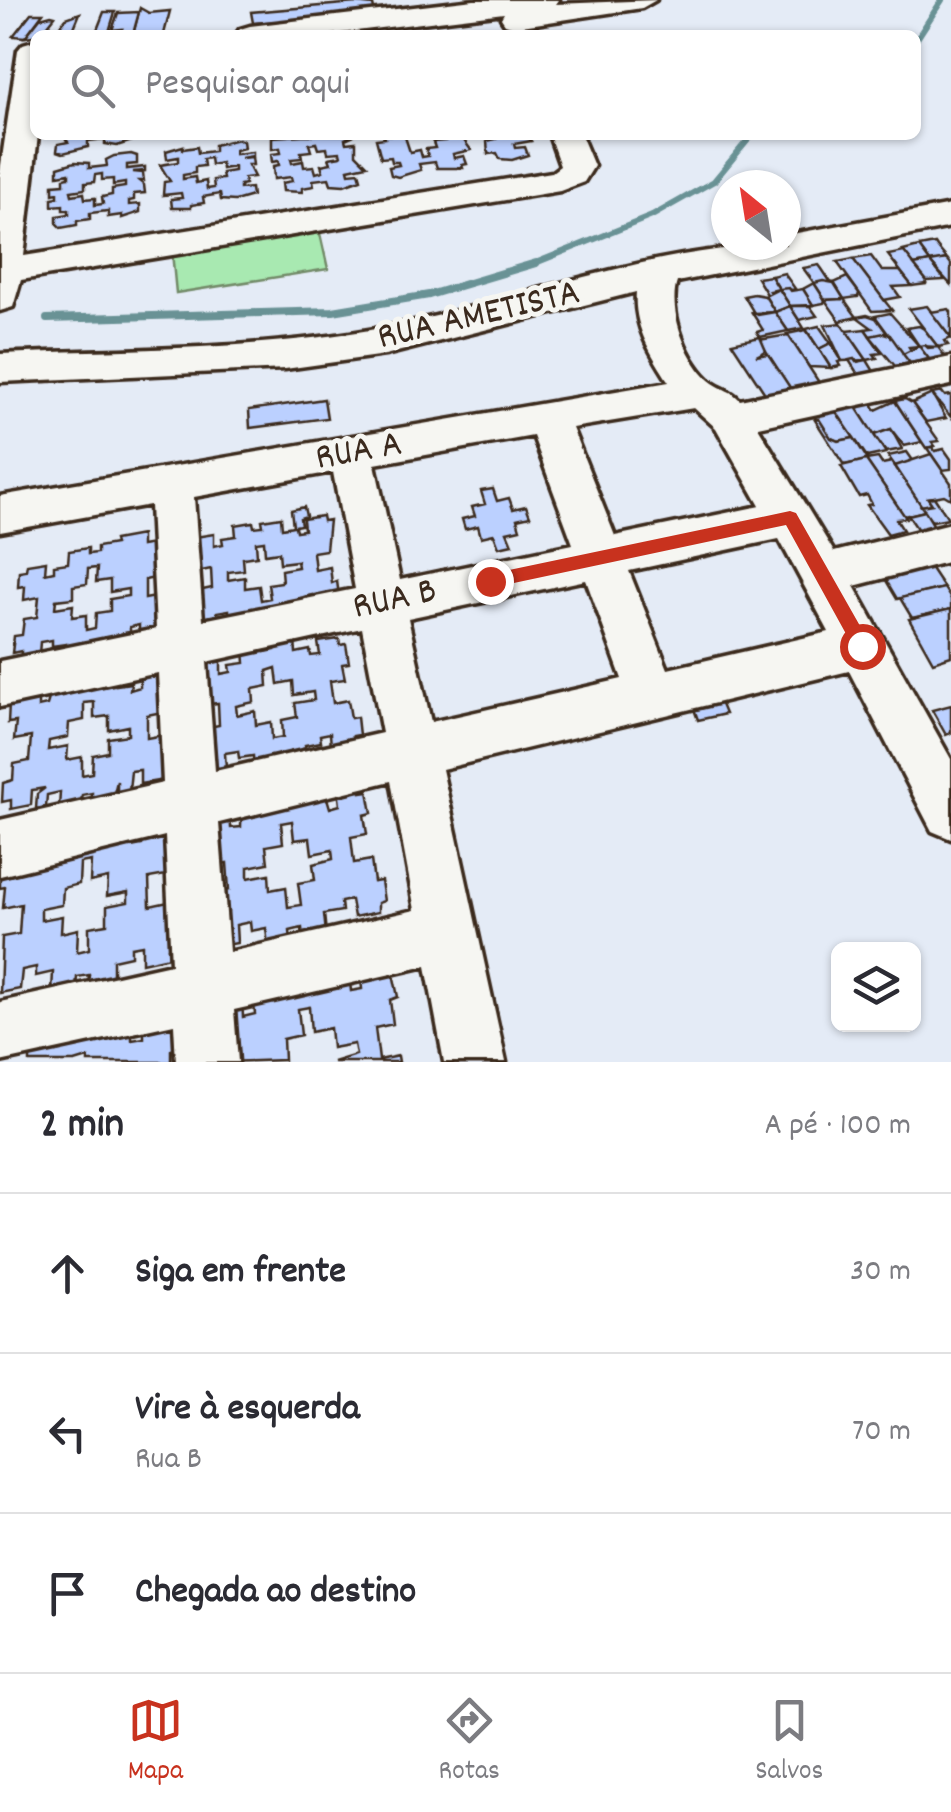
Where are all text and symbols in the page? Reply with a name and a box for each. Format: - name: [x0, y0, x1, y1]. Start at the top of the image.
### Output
- search box: [30, 30, 921, 140]
- icon: search: [65, 58, 120, 113]
- text: Pesquisar aqui: [145, 58, 350, 113]
- north arrow: [711, 170, 801, 260]
- street label: RUA AMETISTA: [372, 267, 586, 367]
- street label: RUA A: [311, 418, 407, 488]
- route end: [468, 559, 514, 605]
- street label: RUA B: [348, 565, 442, 637]
- route start: [840, 624, 886, 670]
- map controls: [831, 942, 921, 1032]
- button: layers: [831, 942, 921, 1032]
- text: 2 min: [40, 1097, 124, 1157]
- text: A pé · 100 m: [764, 1104, 911, 1150]
- icon: ahead: [40, 1246, 95, 1301]
- text: Siga em frente: [135, 1246, 346, 1301]
- text: 30 m: [850, 1250, 911, 1296]
- text: Vire à esquerda: [135, 1383, 360, 1438]
- icon: left: [40, 1406, 95, 1461]
- text: 70 m: [852, 1410, 911, 1456]
- text: Rua B: [135, 1438, 202, 1484]
- icon: arrive: [40, 1566, 95, 1621]
- text: Chegada ao destino: [135, 1566, 416, 1621]
- tab: Mapa: [128, 1693, 183, 1793]
- tab: Rotas: [439, 1693, 500, 1793]
- tab: Salvos: [755, 1693, 823, 1793]

